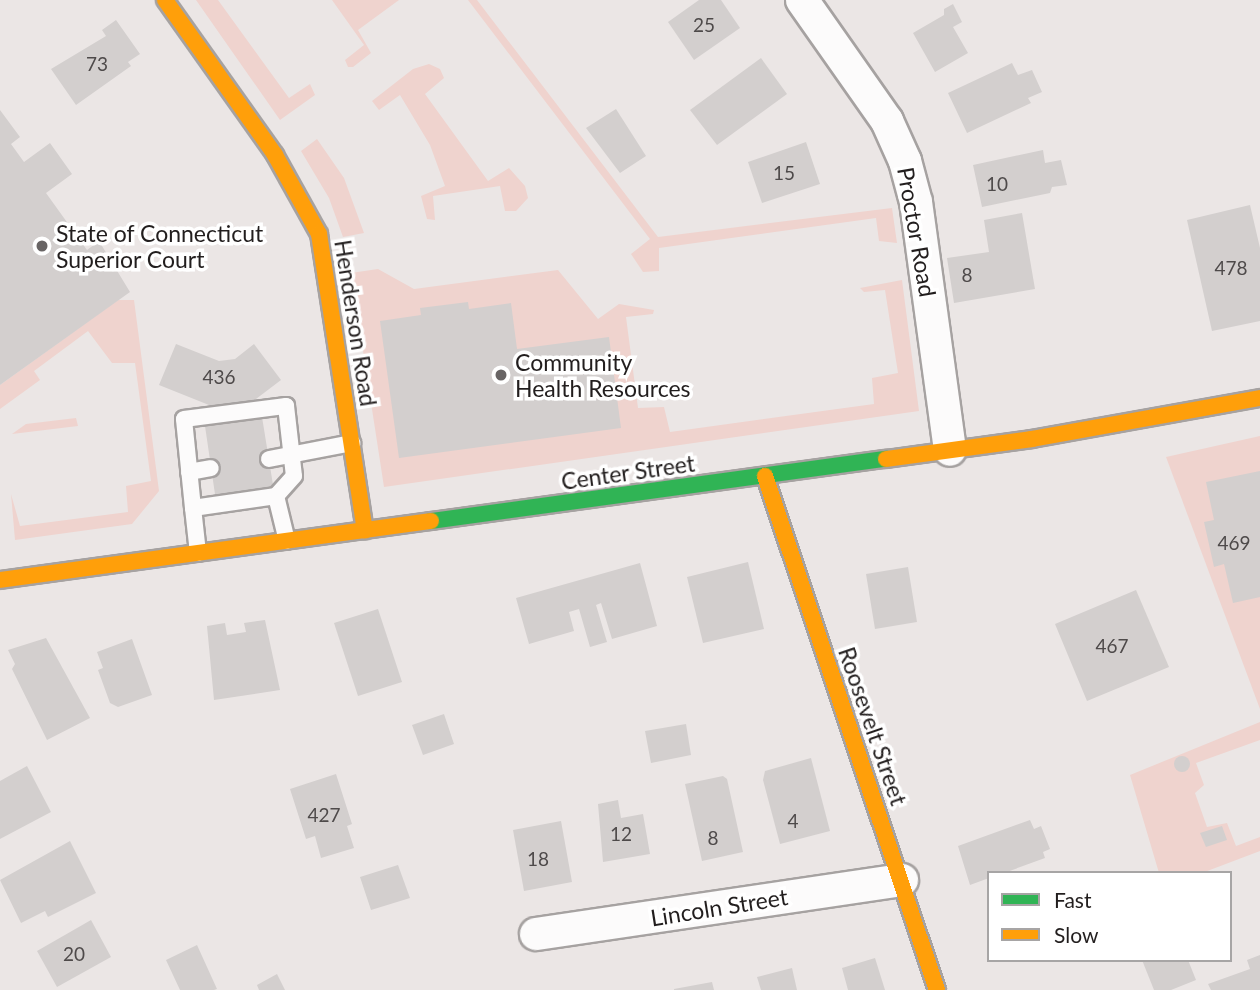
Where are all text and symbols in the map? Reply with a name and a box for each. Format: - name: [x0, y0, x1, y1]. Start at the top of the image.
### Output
- house number: 25: [693, 14, 715, 36]
- house number: 73: [86, 53, 108, 75]
- house number: 15: [773, 162, 795, 184]
- street label: Proctor Road: [892, 165, 942, 299]
- house number: 10: [986, 173, 1008, 195]
- place label: State of Connecticut Superior Court: [56, 219, 264, 273]
- marker: State of Connecticut Superior Court: [34, 238, 50, 254]
- street label: Henderson Road: [329, 238, 383, 408]
- house number: 478: [1214, 257, 1248, 279]
- house number: 8: [961, 264, 973, 286]
- place label: Community Health Resources: [515, 348, 691, 402]
- house number: 436: [202, 366, 236, 388]
- marker: Community Health Resources: [493, 367, 509, 383]
- street label: Center Street: [559, 449, 697, 495]
- house number: 469: [1217, 532, 1251, 554]
- house number: 467: [1095, 635, 1129, 657]
- street label: Roosevelt Street: [833, 643, 913, 809]
- house number: 427: [307, 804, 341, 826]
- house number: 4: [787, 810, 799, 832]
- house number: 12: [610, 823, 632, 845]
- house number: 8: [707, 827, 719, 849]
- house number: 18: [527, 848, 549, 870]
- legend: [987, 871, 1232, 962]
- street label: Lincoln Street: [648, 883, 790, 931]
- text: Fast: [1054, 887, 1091, 912]
- text: Slow: [1054, 922, 1098, 947]
- house number: 20: [63, 943, 85, 965]

